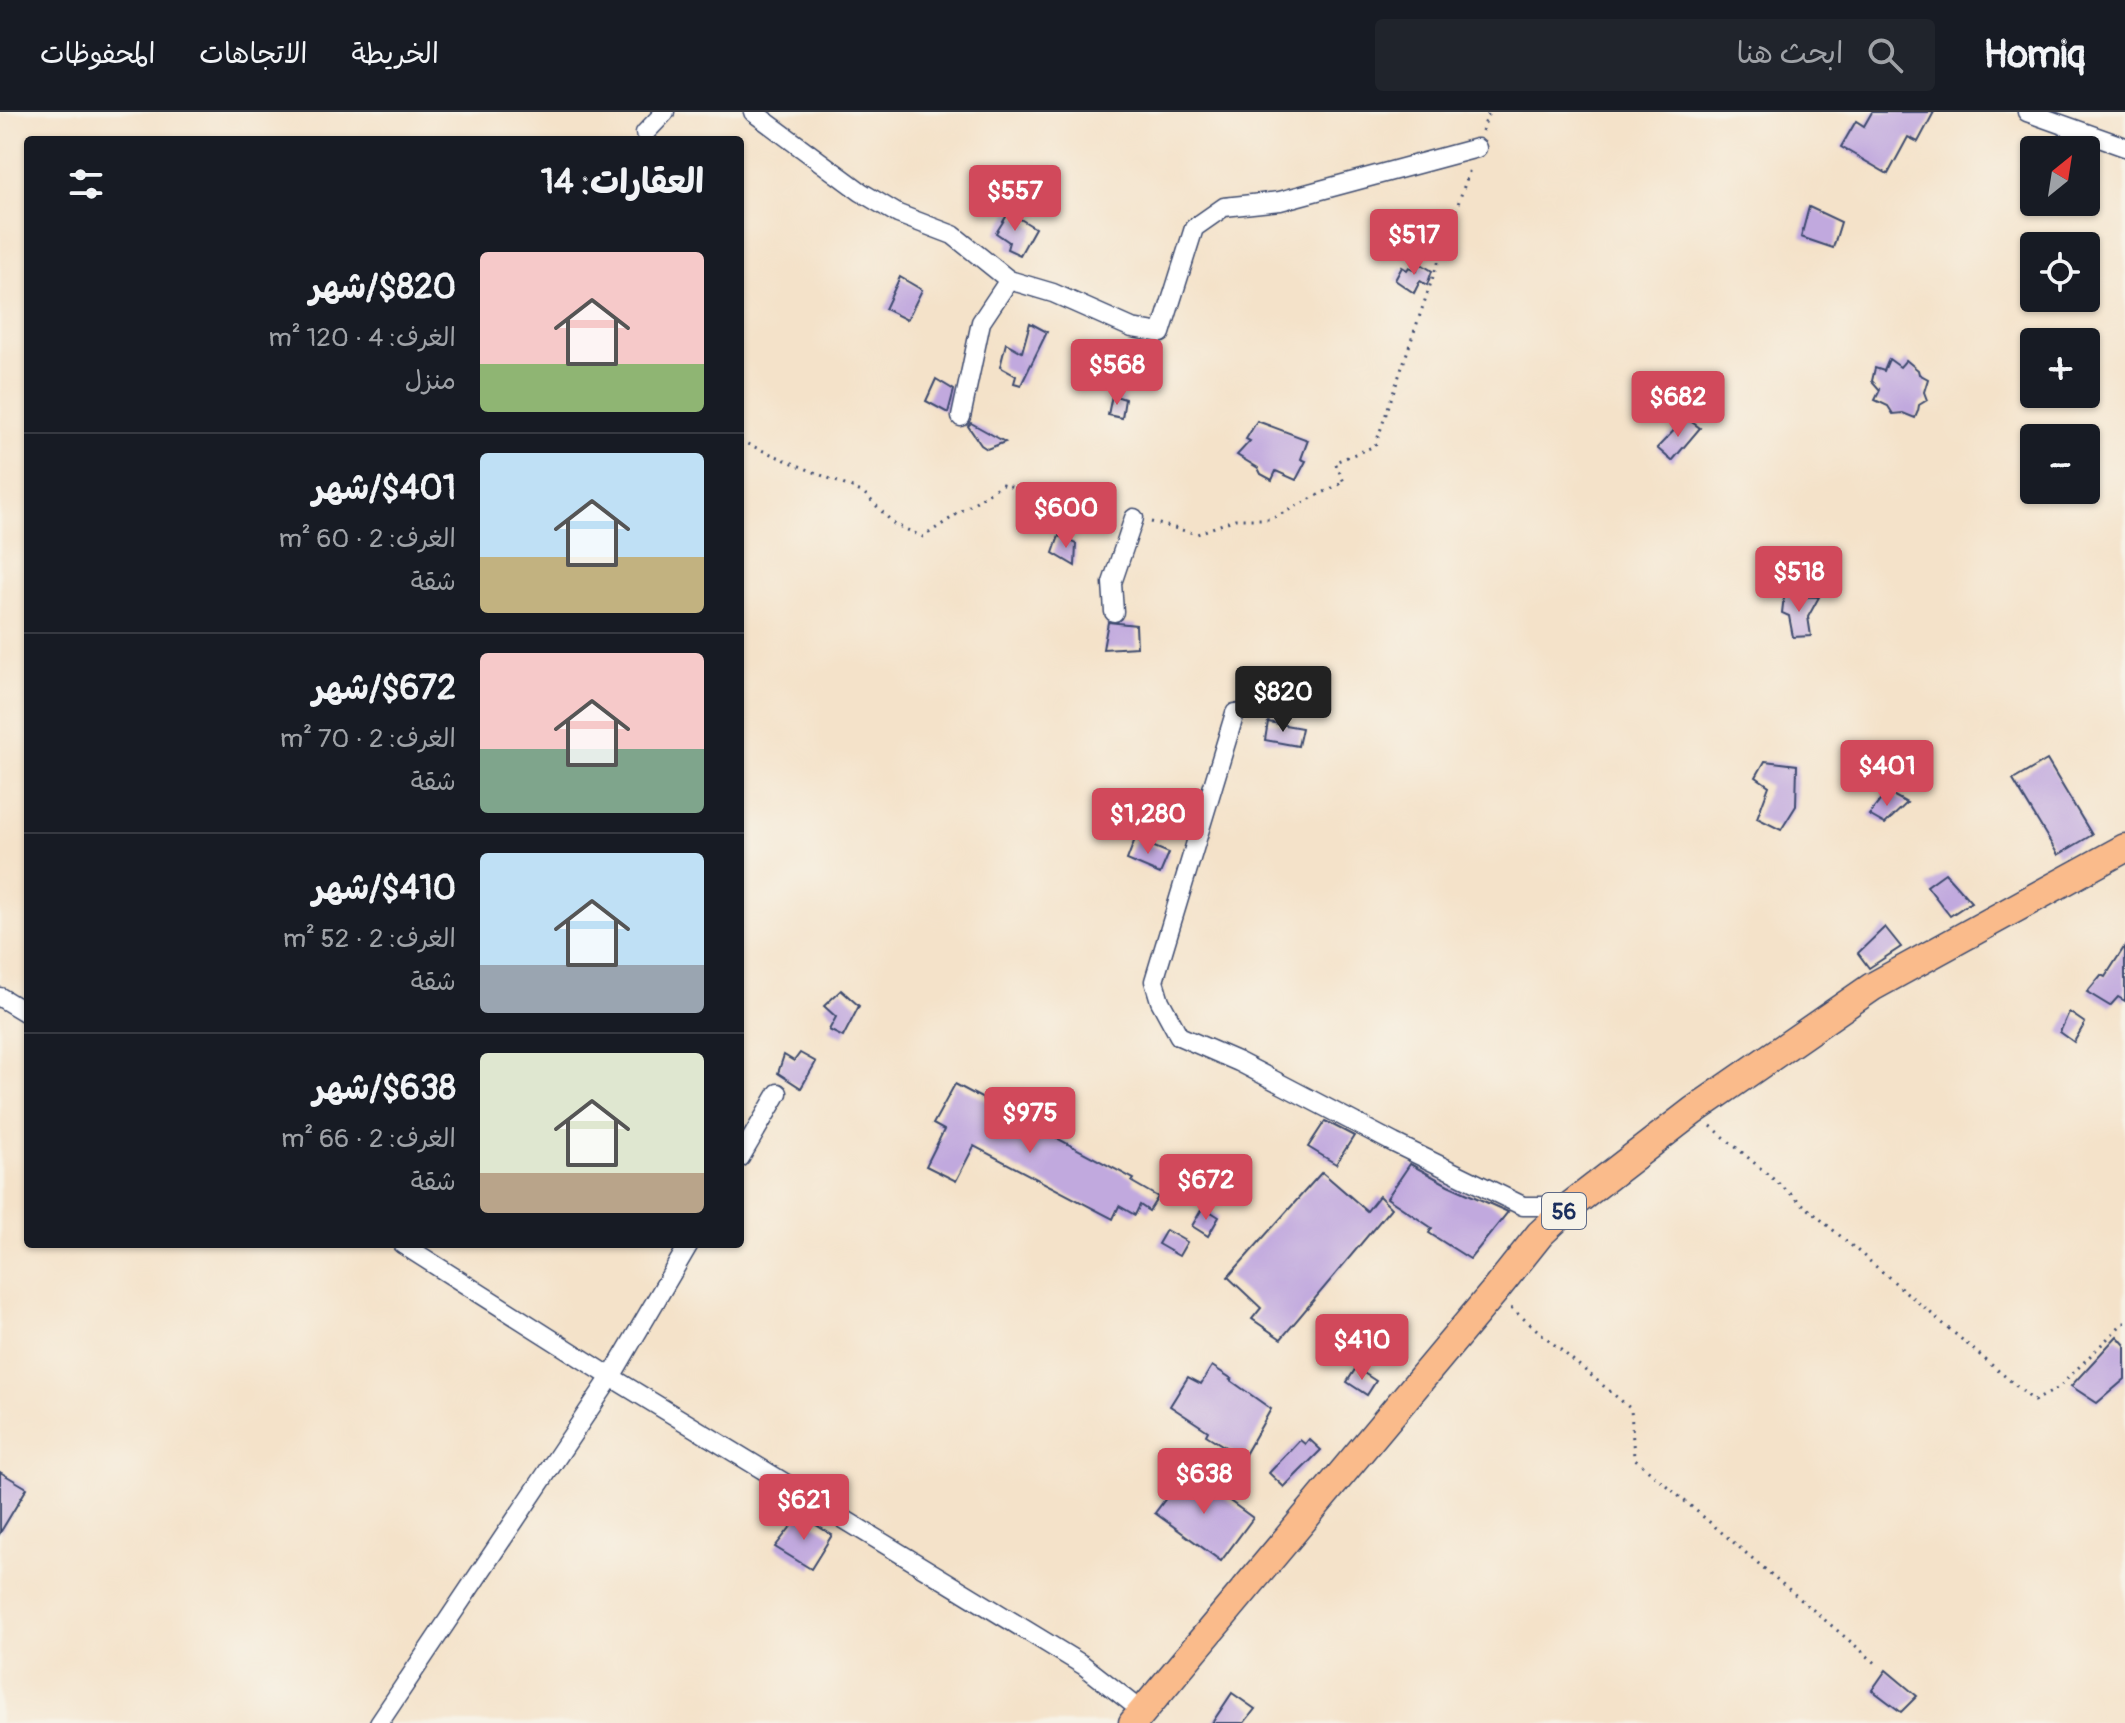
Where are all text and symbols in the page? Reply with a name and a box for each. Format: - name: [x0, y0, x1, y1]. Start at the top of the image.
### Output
- search box: [1375, 19, 1935, 91]
- text: Homiq: [1983, 31, 2085, 79]
- icon: search: [1863, 33, 1907, 77]
- text: ابحث هنا: [1737, 35, 1843, 72]
- text: المحفوظات: [40, 37, 155, 72]
- text: الاتجاهات: [199, 37, 307, 72]
- text: الخريطة: [351, 37, 439, 72]
- north arrow: [2020, 136, 2100, 216]
- map controls: [2020, 136, 2100, 504]
- text: العقارات: 14: [541, 161, 704, 204]
- icon: filters: [64, 162, 108, 206]
- pin: $557: [968, 165, 1062, 233]
- text: $557: [987, 175, 1043, 207]
- pin: $517: [1367, 209, 1461, 277]
- text: $517: [1388, 219, 1440, 251]
- button: locate: [2020, 232, 2100, 312]
- text: $820/شهر: [309, 266, 456, 309]
- icon: home: [544, 284, 640, 380]
- text: الغرف: 4 · 120 m²: [269, 322, 456, 354]
- button: +: [2020, 328, 2100, 408]
- pin: $568: [1070, 339, 1164, 407]
- text: $568: [1089, 349, 1145, 381]
- text: منزل: [405, 365, 456, 397]
- pin: $682: [1631, 371, 1725, 439]
- text: $682: [1650, 381, 1706, 413]
- button: −: [2020, 424, 2100, 504]
- text: $401/شهر: [313, 467, 456, 510]
- pin: $600: [1019, 482, 1113, 550]
- icon: home: [544, 485, 640, 581]
- text: $600: [1034, 492, 1098, 524]
- text: الغرف: 2 · 60 m²: [279, 523, 456, 555]
- pin: $518: [1752, 546, 1846, 614]
- text: $518: [1773, 556, 1825, 588]
- text: شقة: [411, 566, 456, 598]
- pin: $820: [1236, 666, 1330, 734]
- text: $672/شهر: [312, 667, 456, 710]
- text: $820: [1253, 676, 1313, 708]
- icon: home: [544, 685, 640, 781]
- text: الغرف: 2 · 70 m²: [280, 723, 456, 755]
- pin: $401: [1840, 740, 1934, 808]
- text: $401: [1858, 750, 1916, 782]
- text: شقة: [411, 766, 456, 798]
- pin: $1,280: [1083, 788, 1213, 856]
- text: $1,280: [1110, 798, 1186, 830]
- text: $410/شهر: [313, 867, 456, 910]
- icon: home: [544, 885, 640, 981]
- text: الغرف: 2 · 52 m²: [283, 923, 456, 955]
- text: شقة: [411, 966, 456, 998]
- text: $638/شهر: [313, 1067, 456, 1110]
- icon: home: [544, 1085, 640, 1181]
- pin: $975: [983, 1087, 1077, 1155]
- text: $975: [1002, 1097, 1058, 1129]
- text: الغرف: 2 · 66 m²: [281, 1123, 456, 1155]
- pin: $672: [1159, 1154, 1253, 1222]
- text: $672: [1177, 1164, 1235, 1196]
- text: شقة: [411, 1166, 456, 1198]
- road number: 56: [1542, 1193, 1586, 1229]
- pin: $410: [1315, 1314, 1409, 1382]
- text: $410: [1333, 1324, 1391, 1356]
- pin: $638: [1157, 1448, 1251, 1516]
- text: $638: [1176, 1458, 1232, 1490]
- pin: $621: [757, 1474, 851, 1542]
- text: $621: [777, 1484, 831, 1516]

